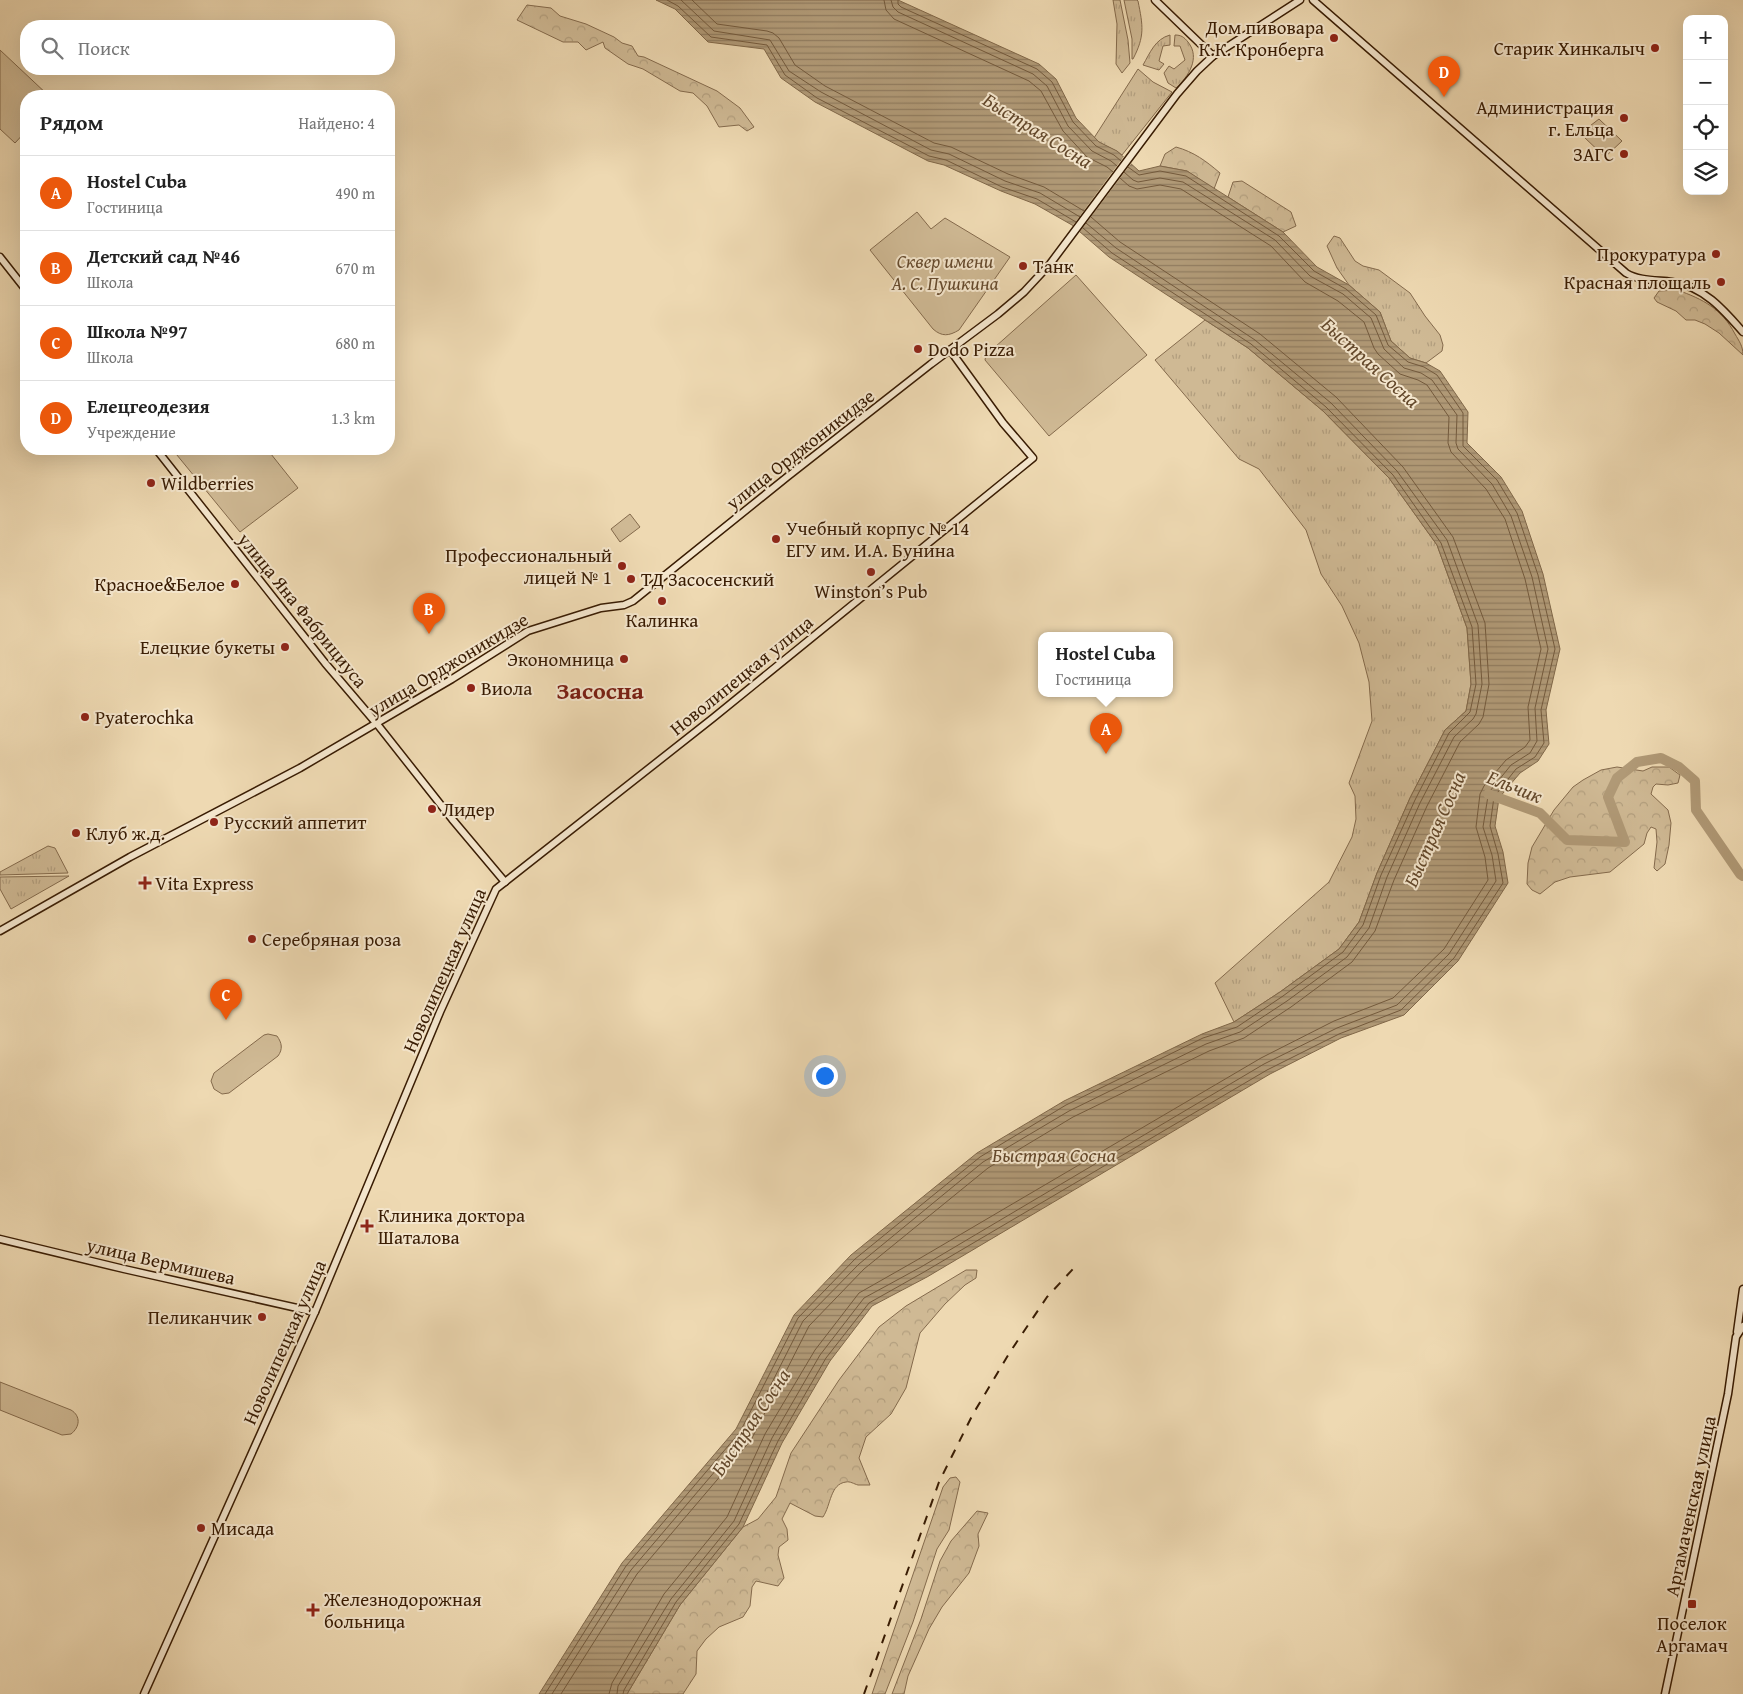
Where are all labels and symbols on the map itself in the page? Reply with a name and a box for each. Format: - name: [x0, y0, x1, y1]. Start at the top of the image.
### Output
- place label: Дом пивовара К.К. Кронберга: [1199, 13, 1324, 63]
- marker: Дом пивовара К.К. Кронберга: [1328, 32, 1340, 44]
- place label: Старик Хинкалыч: [1494, 34, 1645, 62]
- marker: Старик Хинкалыч: [1649, 42, 1661, 54]
- pin: D: [1428, 56, 1460, 97]
- water label: Быстрая Сосна: [978, 85, 1099, 176]
- place label: Администрация г. Ельца: [1476, 93, 1614, 143]
- marker: Администрация г. Ельца: [1618, 112, 1630, 124]
- place label: ЗАГС: [1573, 140, 1614, 168]
- marker: ЗАГС: [1618, 148, 1630, 160]
- place label: Прокуратура: [1597, 240, 1706, 268]
- park label: Сквер имени А. С. Пушкина: [891, 247, 999, 297]
- marker: Прокуратура: [1710, 248, 1722, 260]
- place label: Танк: [1033, 252, 1074, 280]
- marker: Танк: [1017, 260, 1029, 272]
- place label: Красная площаль: [1564, 268, 1711, 296]
- marker: Красная площаль: [1715, 276, 1727, 288]
- water label: Быстрая Сосна: [1315, 310, 1427, 415]
- place label: Dodo Pizza: [928, 335, 1014, 363]
- marker: Dodo Pizza: [912, 343, 924, 355]
- street label: улица Орджоникидзе: [719, 382, 880, 517]
- place label: Wildberries: [161, 469, 254, 497]
- marker: Wildberries: [145, 477, 157, 489]
- place label: Учебный корпус № 14 ЕГУ им. И.А. Бунина: [786, 514, 970, 564]
- street label: улица Яна Фабрициуса: [231, 525, 375, 694]
- marker: Учебный корпус № 14 ЕГУ им. И.А. Бунина: [770, 533, 782, 545]
- place label: Профессиональный лицей № 1: [445, 541, 612, 591]
- marker: Профессиональный лицей № 1: [616, 560, 628, 572]
- place label: ТД Засосенский: [641, 565, 774, 593]
- marker: Winston’s Pub: [865, 566, 877, 578]
- place label: Красное&Белое: [94, 570, 225, 598]
- marker: ТД Засосенский: [625, 573, 637, 585]
- place label: Winston’s Pub: [814, 577, 928, 605]
- marker: Красное&Белое: [229, 578, 241, 590]
- pin: B: [413, 593, 445, 634]
- marker: Калинка: [656, 595, 668, 607]
- street label: улица Орджоникидзе: [362, 605, 533, 723]
- place label: Калинка: [626, 606, 698, 634]
- street label: Новолипецкая улица: [663, 608, 819, 742]
- place label: Елецкие букеты: [140, 633, 275, 661]
- marker: Елецкие букеты: [279, 641, 291, 653]
- place label: Экономница: [507, 645, 614, 673]
- marker: Экономница: [618, 653, 630, 665]
- district label: Засосна: [556, 673, 645, 708]
- place label: Виола: [481, 674, 532, 702]
- marker: Виола: [465, 682, 477, 694]
- place label: Pyaterochka: [95, 703, 194, 731]
- marker: Pyaterochka: [79, 711, 91, 723]
- pin: A: [1090, 713, 1122, 754]
- water label: Ельчик: [1482, 761, 1547, 810]
- water label: Быстрая Сосна: [1396, 766, 1473, 891]
- place label: Лидер: [442, 795, 495, 823]
- marker: Лидер: [426, 803, 438, 815]
- place label: Русский аппетит: [224, 808, 367, 836]
- marker: Русский аппетит: [208, 816, 220, 828]
- place label: Клуб ж.д.: [86, 819, 165, 847]
- marker: Клуб ж.д.: [70, 827, 82, 839]
- place label: Vita Express: [155, 869, 254, 897]
- marker: Vita Express: [139, 877, 151, 889]
- street label: Новолипецкая улица: [395, 883, 493, 1057]
- place label: Серебряная роза: [262, 925, 401, 953]
- marker: Серебряная роза: [246, 933, 258, 945]
- pin: C: [210, 979, 242, 1020]
- your location: [812, 1063, 838, 1089]
- water label: Быстрая Сосна: [992, 1140, 1117, 1169]
- place label: Клиника доктора Шаталова: [378, 1201, 525, 1251]
- marker: Клиника доктора Шаталова: [360, 1219, 374, 1233]
- street label: улица Вермишева: [83, 1230, 238, 1292]
- street label: Новолипецкая улица: [235, 1255, 333, 1429]
- place label: Пеликанчик: [148, 1303, 252, 1331]
- marker: Пеликанчик: [256, 1311, 268, 1323]
- water label: Быстрая Сосна: [703, 1362, 797, 1481]
- street label: Аргамаченская улица: [1657, 1413, 1723, 1599]
- place label: Мисада: [211, 1514, 274, 1542]
- marker: Мисада: [195, 1522, 207, 1534]
- place label: Железнодорожная больница: [323, 1585, 482, 1635]
- marker: Поселок Аргамач: [1686, 1598, 1698, 1610]
- marker: Железнодорожная больница: [306, 1603, 320, 1617]
- place label: Поселок Аргамач: [1656, 1609, 1728, 1659]

